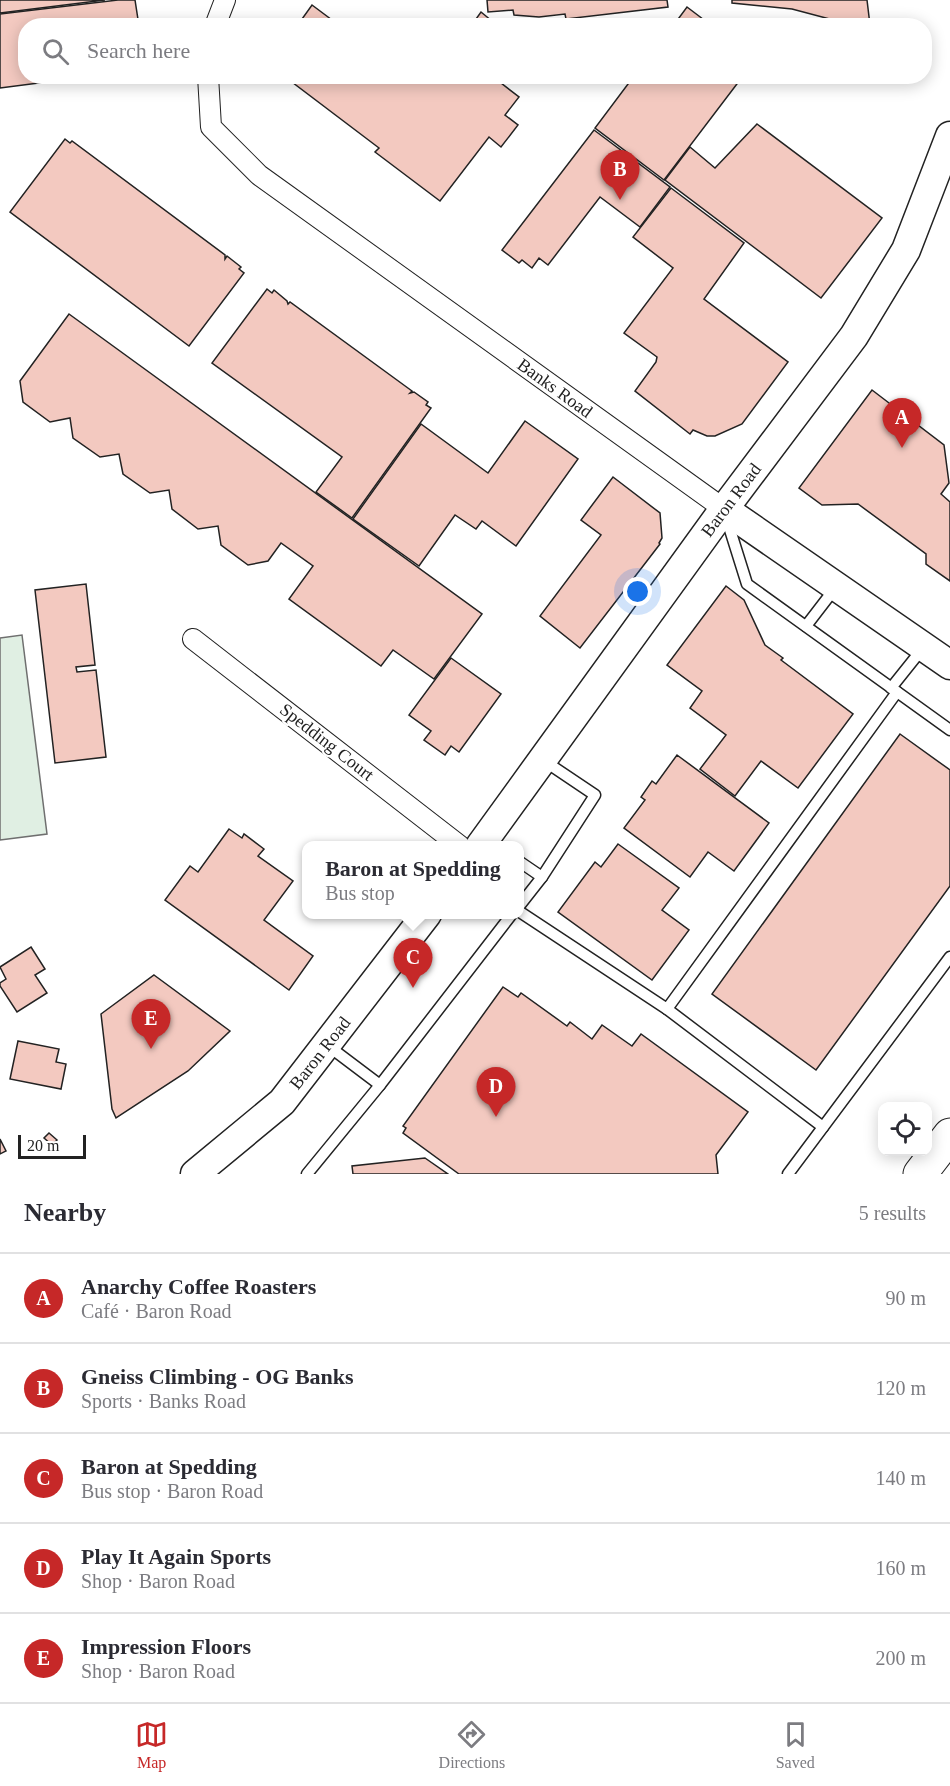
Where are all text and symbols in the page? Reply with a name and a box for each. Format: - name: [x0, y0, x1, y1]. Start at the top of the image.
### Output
- search box: [18, 18, 932, 84]
- icon: search: [39, 35, 72, 68]
- text: Search here: [87, 38, 190, 63]
- pin: B: [600, 150, 640, 200]
- street label: Banks Road: [514, 354, 596, 422]
- pin: A: [882, 398, 922, 448]
- street label: Baron Road: [697, 459, 765, 541]
- your location: [623, 577, 652, 606]
- street label: Spedding Court: [276, 699, 378, 785]
- popup: [302, 841, 524, 919]
- text: Baron at Spedding: [325, 856, 501, 881]
- text: Bus stop: [325, 882, 395, 904]
- pin: C: [394, 938, 432, 988]
- pin: E: [132, 1000, 170, 1049]
- street label: Baron Road: [285, 1013, 355, 1093]
- pin: D: [476, 1068, 516, 1117]
- map controls: [878, 1102, 932, 1156]
- button: locate: [878, 1102, 932, 1156]
- scale bar: [18, 1132, 86, 1160]
- text: 20 m: [27, 1137, 59, 1154]
- text: Nearby: [24, 1198, 106, 1227]
- text: 5 results: [859, 1202, 926, 1224]
- text: Anarchy Coffee Roasters: [81, 1274, 316, 1299]
- text: A: [36, 1287, 51, 1309]
- text: 90 m: [885, 1287, 926, 1309]
- text: Café · Baron Road: [81, 1300, 232, 1322]
- text: Gneiss Climbing - OG Banks: [81, 1364, 354, 1389]
- text: B: [37, 1377, 50, 1399]
- text: 120 m: [875, 1377, 926, 1399]
- text: Sports · Banks Road: [81, 1390, 246, 1412]
- text: Baron at Spedding: [81, 1454, 257, 1479]
- text: C: [36, 1467, 51, 1489]
- text: 140 m: [875, 1467, 926, 1489]
- text: Bus stop · Baron Road: [81, 1480, 263, 1502]
- text: Play It Again Sports: [81, 1544, 271, 1569]
- text: D: [36, 1557, 51, 1579]
- text: 160 m: [875, 1557, 926, 1579]
- text: Shop · Baron Road: [81, 1570, 235, 1592]
- text: Impression Floors: [81, 1634, 251, 1659]
- text: E: [37, 1647, 50, 1669]
- text: 200 m: [875, 1647, 926, 1669]
- text: Shop · Baron Road: [81, 1660, 235, 1682]
- tab: Map: [135, 1718, 168, 1772]
- tab: Directions: [439, 1718, 505, 1772]
- tab: Saved: [776, 1718, 815, 1772]

